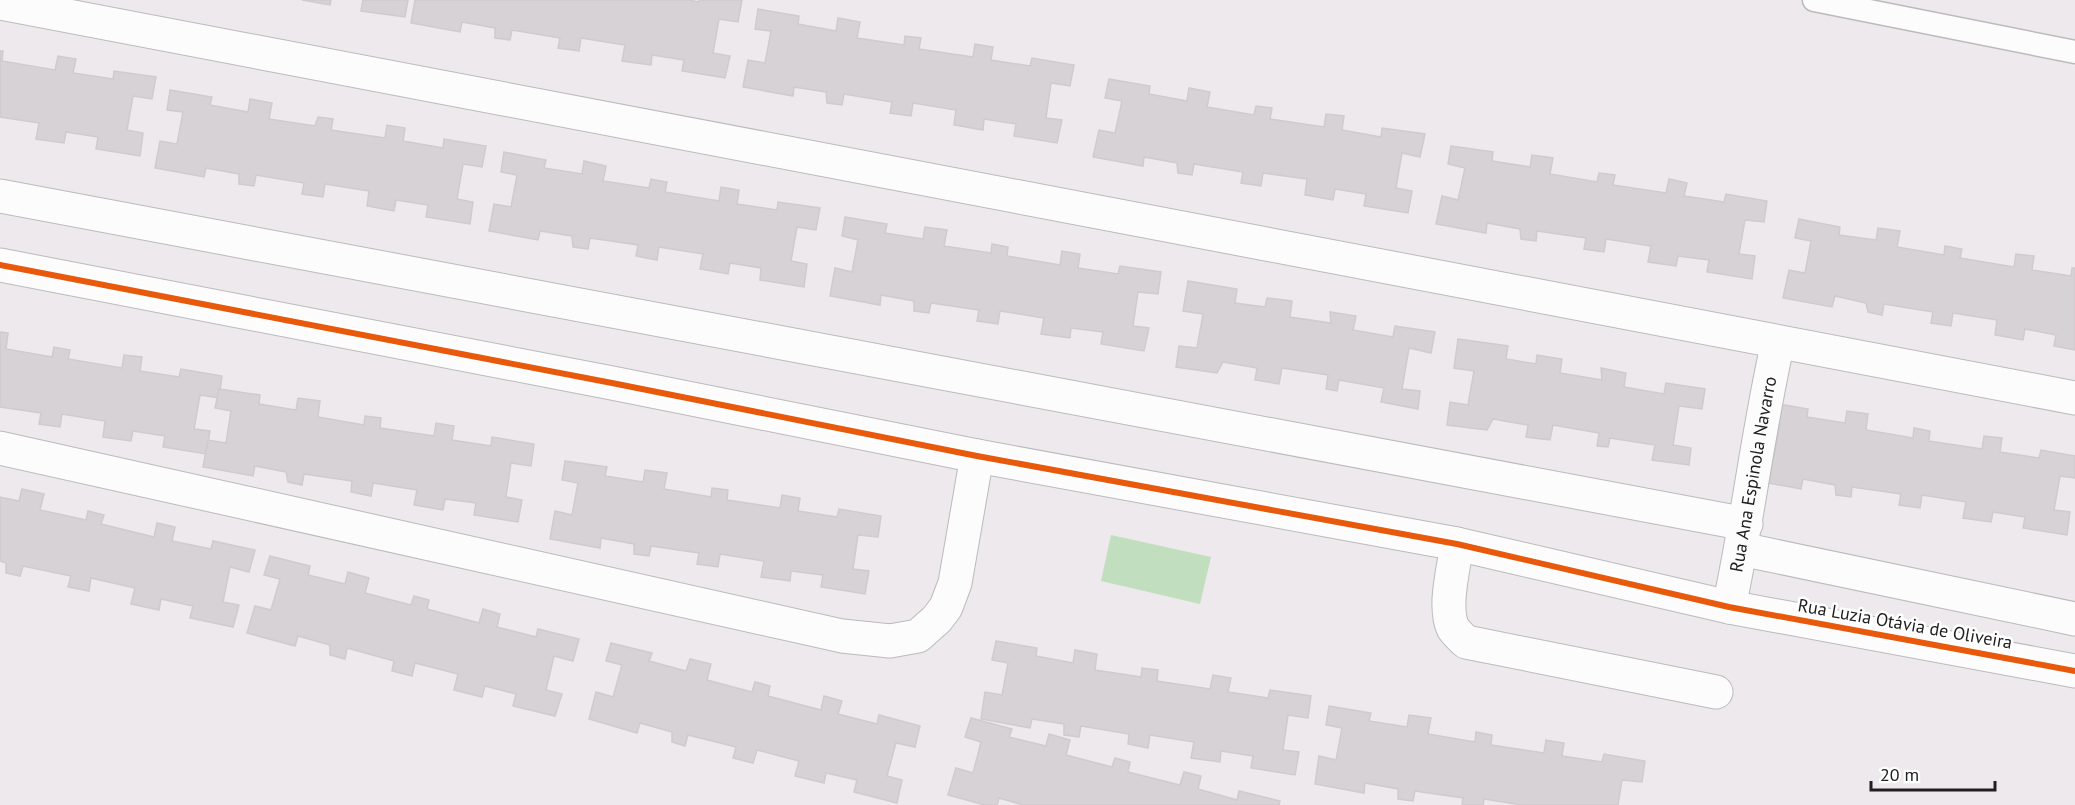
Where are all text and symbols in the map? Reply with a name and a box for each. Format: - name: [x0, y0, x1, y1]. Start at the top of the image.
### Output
- street label: Rua Ana Espinola Navarro: [1724, 374, 1781, 574]
- street label: Rua Luzia Otávia de Oliveira: [1796, 593, 2014, 654]
- scale bar: [1871, 754, 1996, 792]
- text: 20 m: [1880, 763, 1919, 786]

